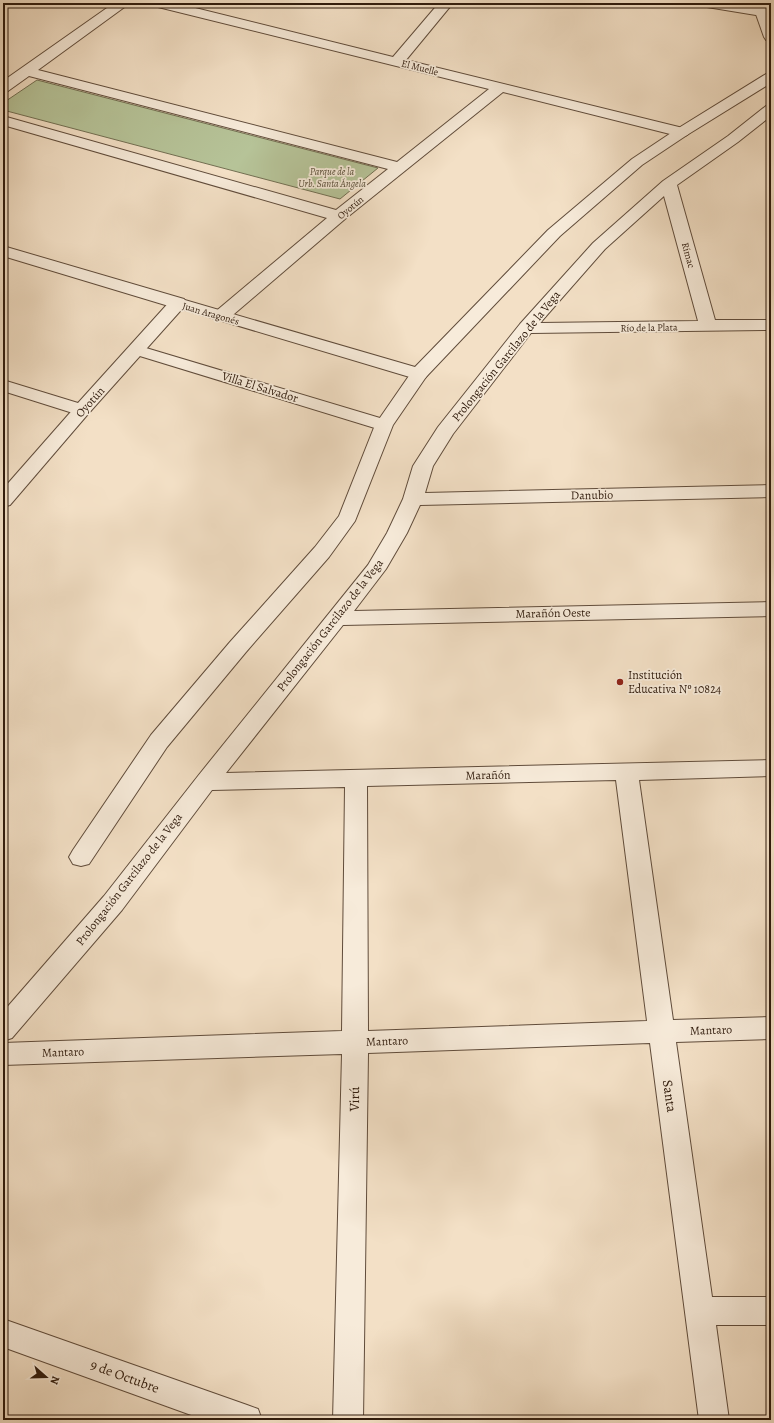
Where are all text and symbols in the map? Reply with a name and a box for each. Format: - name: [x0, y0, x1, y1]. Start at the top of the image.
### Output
- street label: El Muelle: [400, 57, 440, 78]
- park label: Parque de la Urb. Santa Ángela: [298, 165, 366, 190]
- street label: Oyotún: [334, 192, 367, 222]
- street label: Rímac: [679, 241, 698, 269]
- street label: Prolongación Garcilazo de la Vega: [448, 287, 564, 425]
- street label: Juan Aragonés: [181, 299, 241, 328]
- street label: Río de la Plata: [620, 320, 678, 334]
- street label: Villa El Salvador: [219, 368, 300, 406]
- street label: Oyotún: [72, 383, 108, 421]
- street label: Danubio: [571, 487, 613, 503]
- street label: Prolongación Garcilazo de la Vega: [273, 555, 387, 695]
- street label: Marañón Oeste: [515, 604, 591, 622]
- place label: Institución Educativa Nº 10824: [628, 667, 722, 697]
- marker: Institución Educativa Nº 10824: [615, 677, 625, 687]
- street label: Marañón: [465, 767, 511, 783]
- street label: Prolongación Garcilazo de la Vega: [72, 809, 186, 949]
- street label: Mantaro: [690, 1021, 732, 1039]
- street label: Mantaro: [366, 1032, 408, 1050]
- street label: Mantaro: [42, 1043, 84, 1061]
- street label: Santa: [658, 1079, 681, 1114]
- street label: Virú: [345, 1086, 364, 1113]
- street label: 9 de Octubre: [88, 1355, 162, 1398]
- north arrow: [26, 1357, 66, 1397]
- text: N: [47, 1374, 63, 1387]

